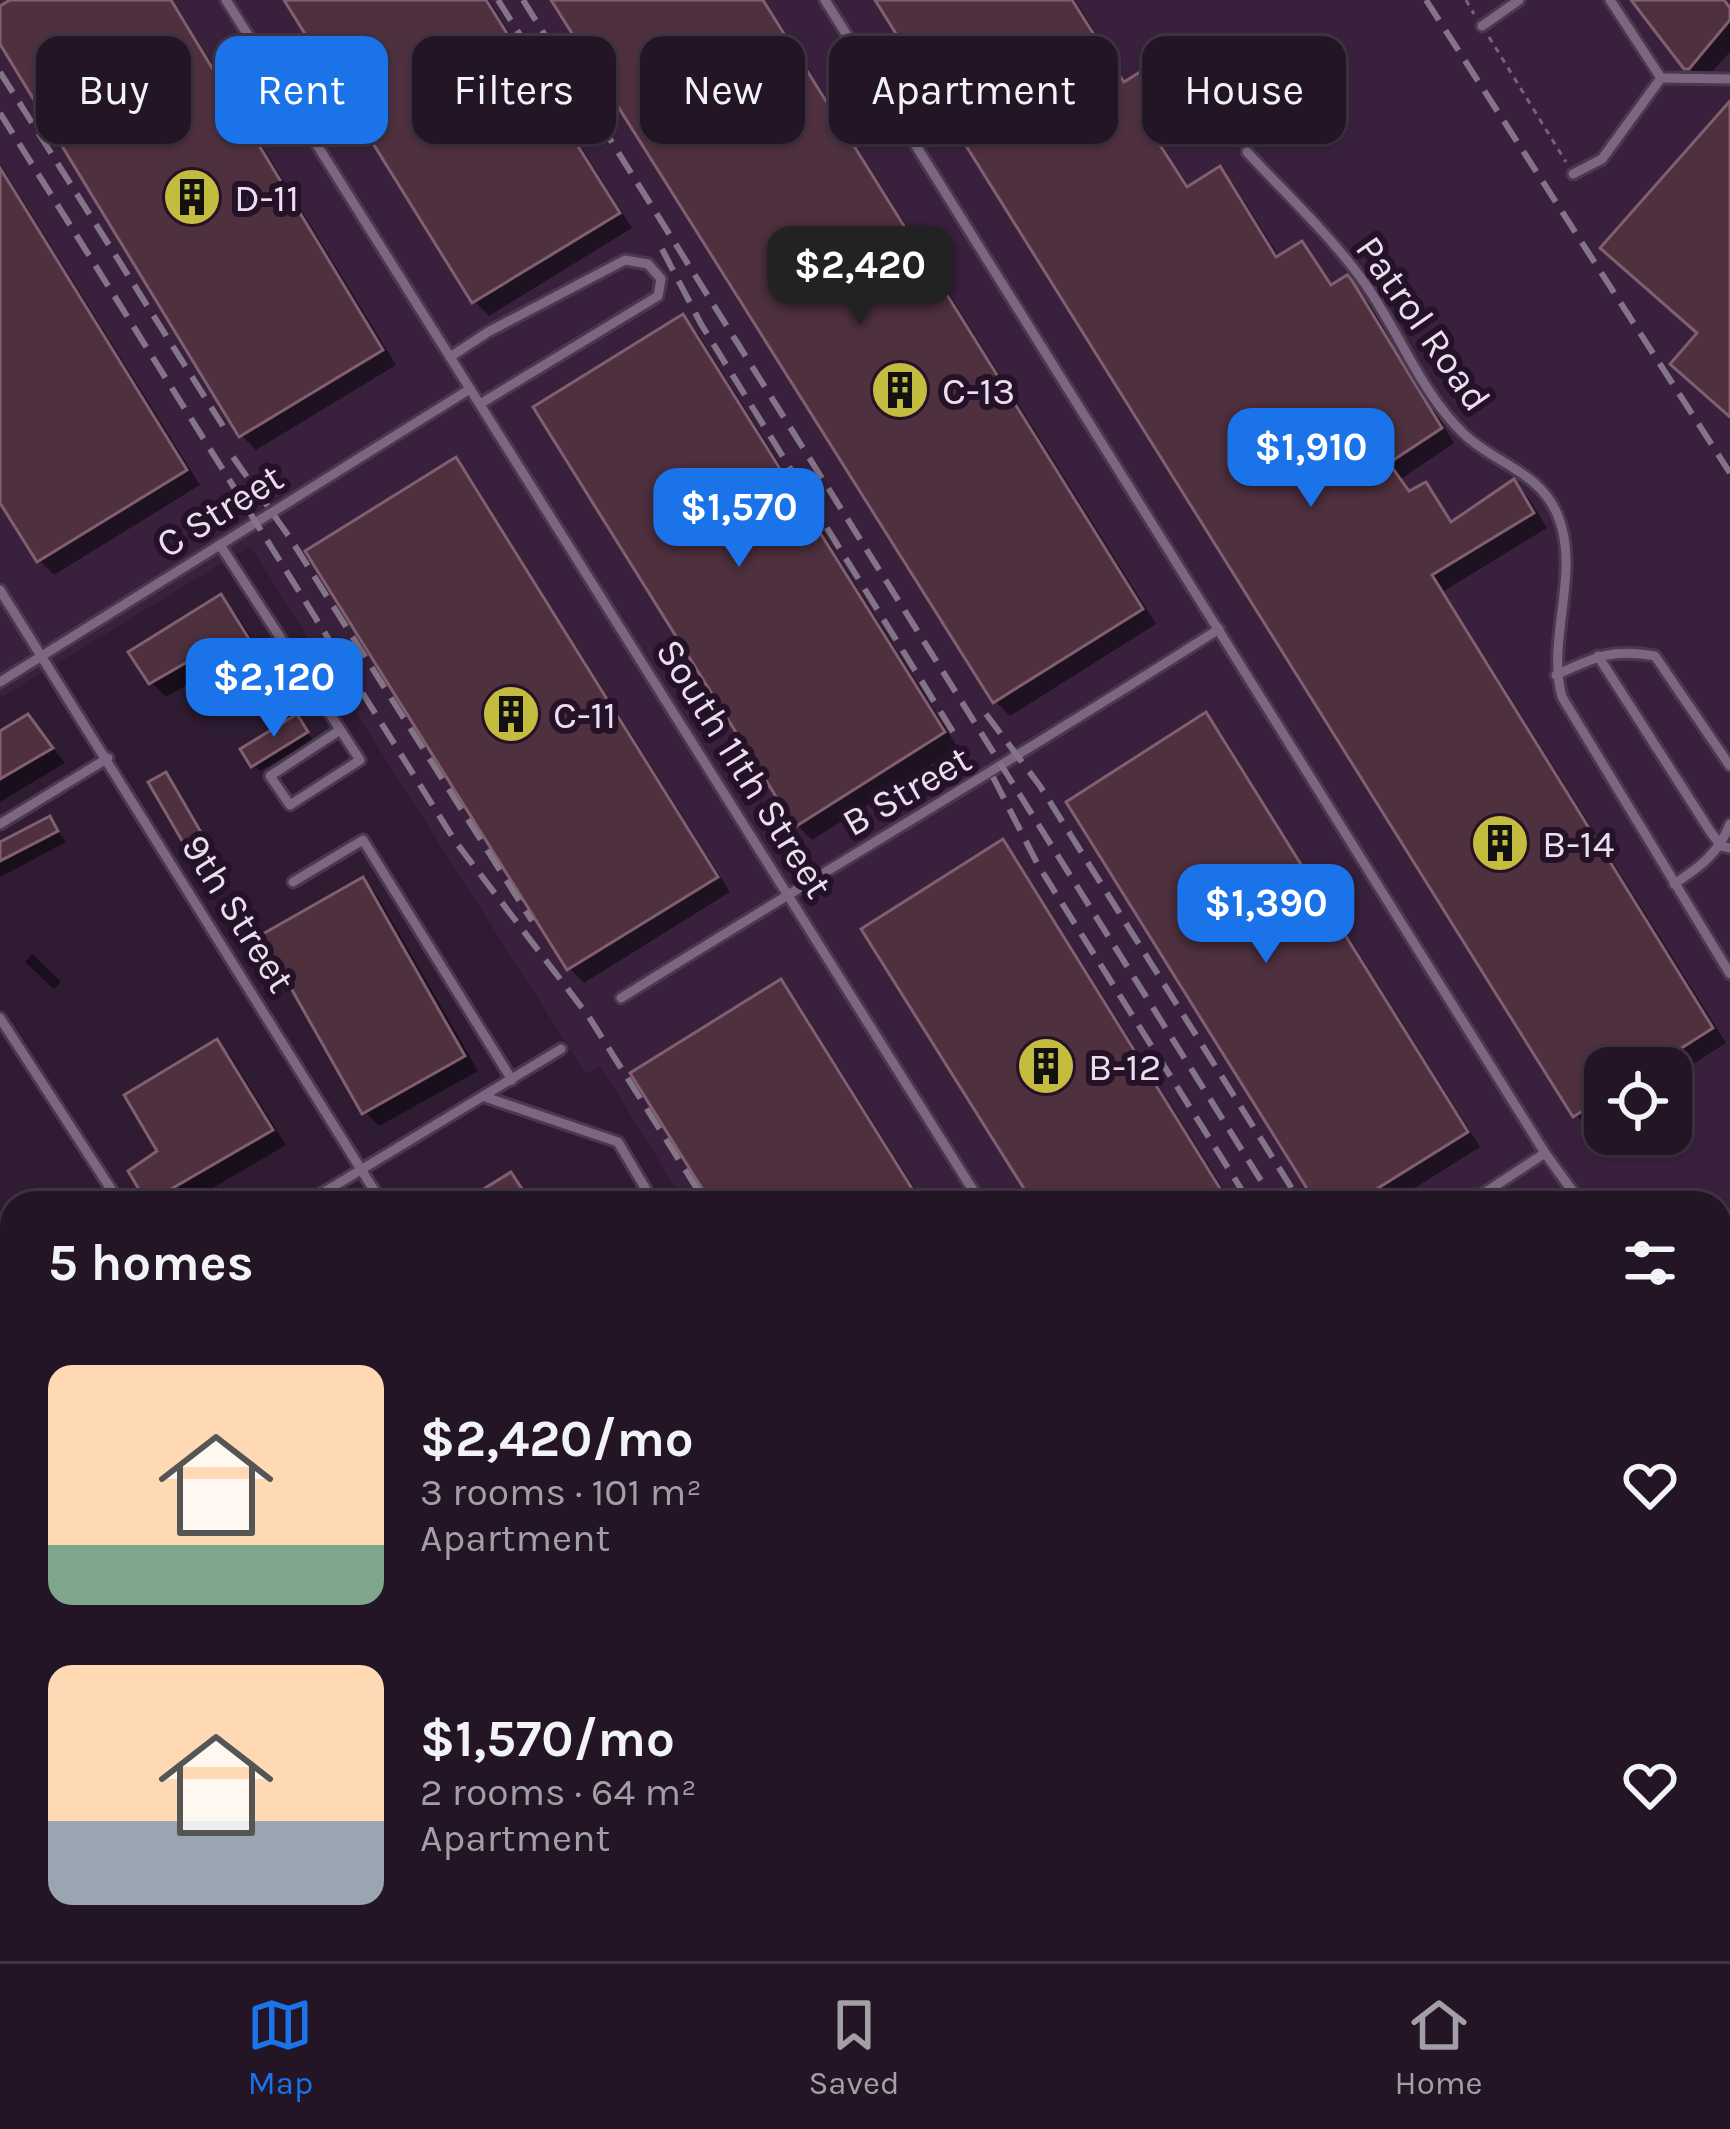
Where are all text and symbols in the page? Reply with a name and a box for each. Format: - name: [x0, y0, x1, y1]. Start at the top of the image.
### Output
- chip: Buy: [36, 36, 191, 144]
- chip: Rent: [215, 36, 388, 144]
- chip: Filters: [412, 36, 616, 144]
- chip: New: [640, 36, 805, 144]
- chip: Apartment: [829, 36, 1118, 144]
- chip: House: [1142, 36, 1346, 144]
- building icon: D-11: [161, 166, 223, 228]
- place label: D-11: [234, 175, 299, 221]
- pin: $2,420: [762, 226, 958, 328]
- street label: Patrol Road: [1346, 227, 1500, 420]
- text: $2,420: [794, 242, 926, 288]
- building icon: C-13: [869, 359, 931, 421]
- place label: C-13: [942, 368, 1015, 414]
- pin: $1,910: [1213, 408, 1409, 510]
- text: $1,910: [1254, 424, 1368, 470]
- street label: C Street: [148, 454, 291, 568]
- pin: $1,570: [641, 468, 837, 570]
- text: $1,570: [680, 484, 798, 530]
- street label: South 11th Street: [646, 631, 842, 906]
- pin: $2,120: [176, 638, 372, 740]
- text: $2,120: [213, 654, 335, 700]
- building icon: C-11: [480, 683, 542, 745]
- place label: C-11: [553, 692, 616, 738]
- street label: B Street: [834, 736, 979, 846]
- building icon: B-14: [1469, 812, 1531, 874]
- place label: B-14: [1542, 821, 1614, 867]
- street label: 9th Street: [172, 826, 305, 1001]
- pin: $1,390: [1168, 864, 1364, 966]
- text: $1,390: [1204, 880, 1328, 926]
- building icon: B-12: [1015, 1035, 1077, 1097]
- place label: B-12: [1088, 1044, 1161, 1090]
- map controls: [1584, 1047, 1692, 1155]
- button: locate: [1584, 1047, 1692, 1155]
- icon: filters: [1617, 1230, 1683, 1296]
- text: 5 homes: [48, 1233, 254, 1293]
- text: $2,420/mo: [420, 1409, 694, 1469]
- icon: home: [144, 1413, 288, 1557]
- icon: heart: [1617, 1452, 1683, 1518]
- text: 3 rooms · 101 m²: [420, 1469, 702, 1515]
- text: Apartment: [420, 1515, 610, 1561]
- text: $1,570/mo: [420, 1709, 675, 1769]
- icon: home: [144, 1713, 288, 1857]
- icon: heart: [1617, 1752, 1683, 1818]
- text: 2 rooms · 64 m²: [420, 1769, 697, 1815]
- text: Apartment: [420, 1815, 610, 1861]
- tab: Map: [247, 1992, 313, 2102]
- tab: Saved: [808, 1992, 900, 2102]
- tab: Home: [1395, 1992, 1483, 2102]

